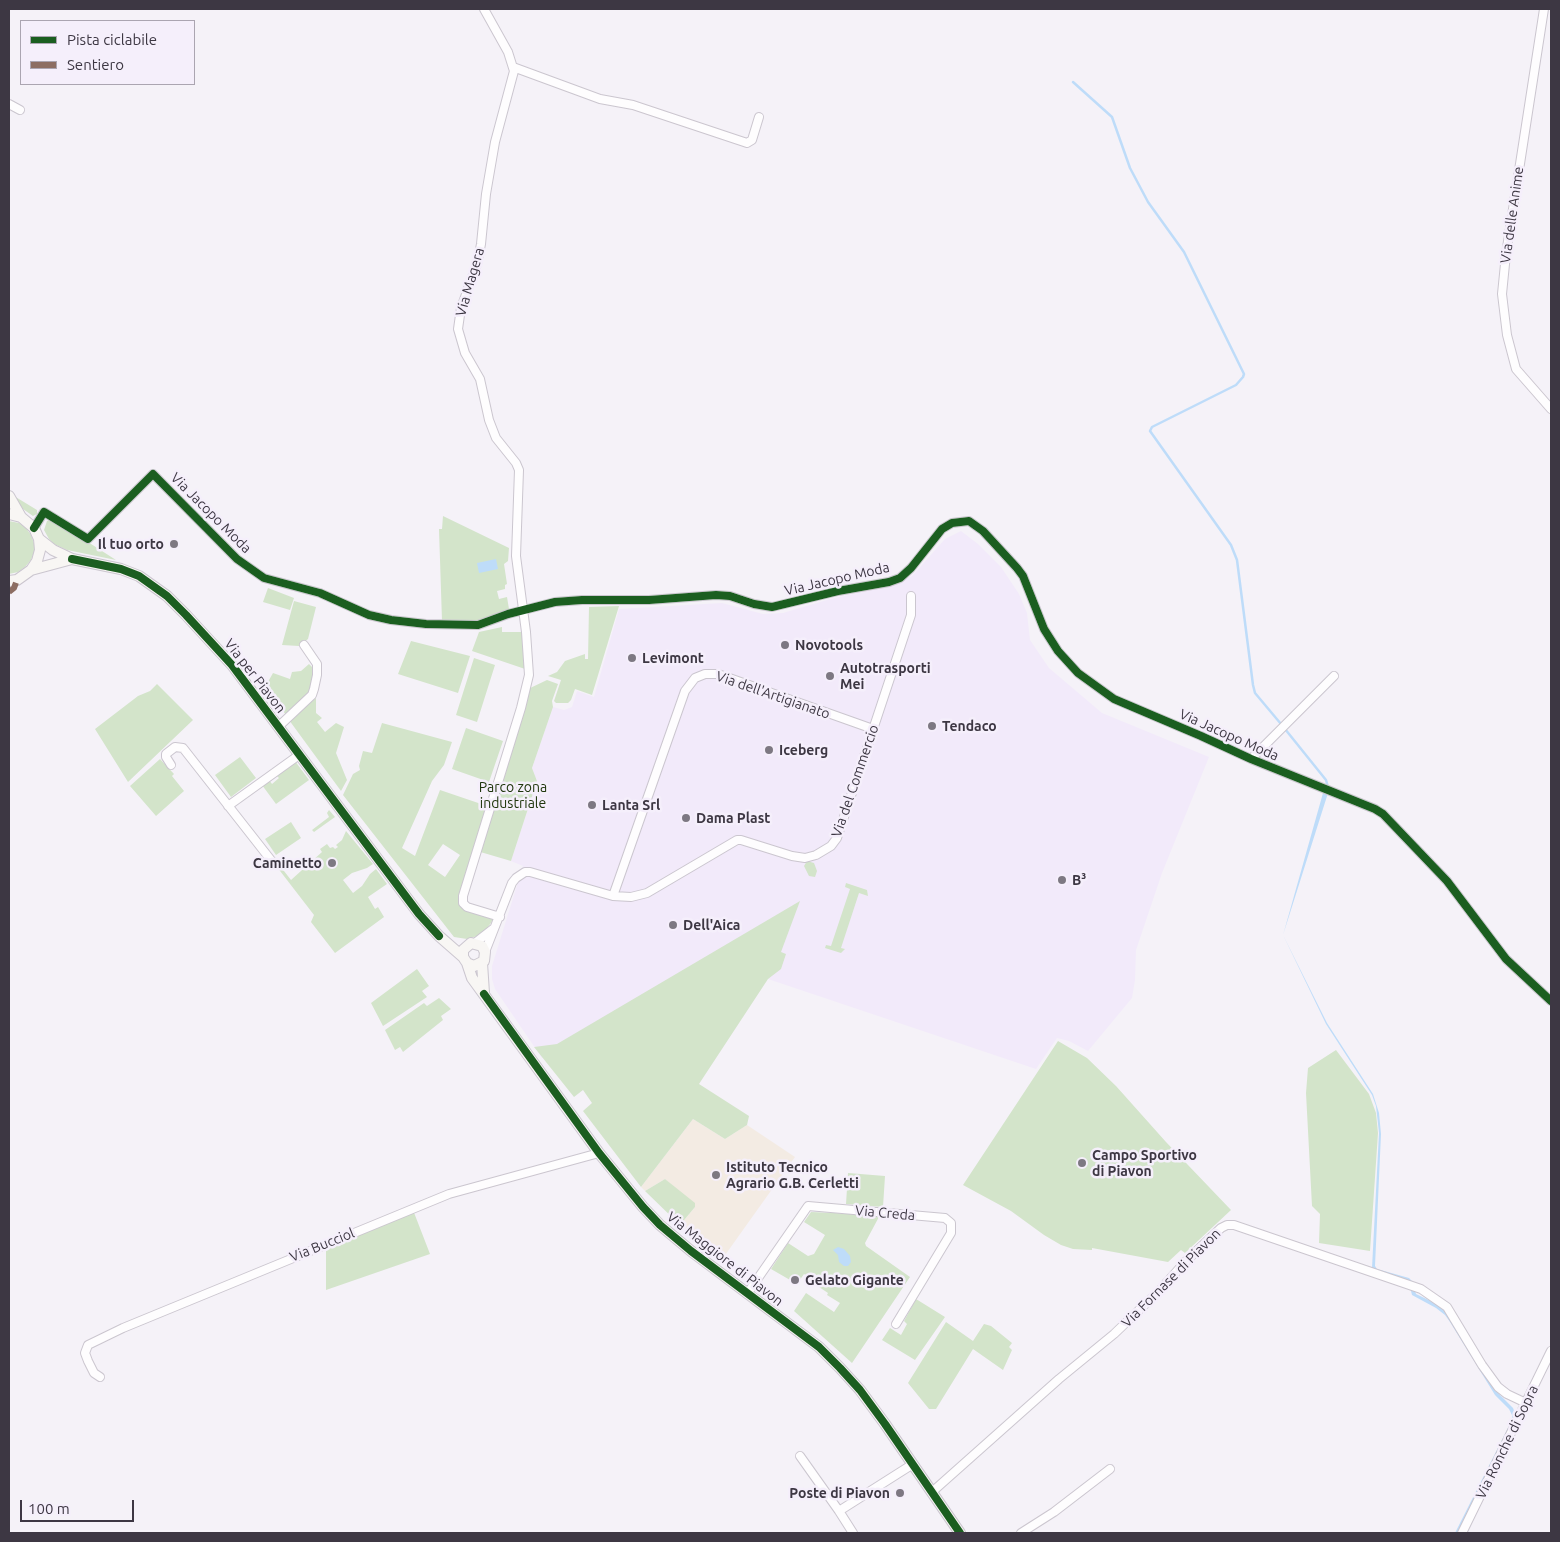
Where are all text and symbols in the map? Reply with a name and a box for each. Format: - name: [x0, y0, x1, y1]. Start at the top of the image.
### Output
- legend: [20, 20, 195, 85]
- text: Pista ciclabile: [67, 31, 157, 48]
- text: Sentiero: [67, 56, 124, 73]
- street label: Via delle Anime: [1497, 165, 1527, 265]
- street label: Via Magera: [452, 246, 488, 318]
- street label: Via Jacopo Moda: [167, 469, 255, 557]
- place label: Il tuo orto: [98, 536, 164, 552]
- marker: Il tuo orto: [168, 538, 180, 550]
- street label: Via Jacopo Moda: [783, 559, 891, 599]
- street label: Via per Piavon: [221, 636, 289, 716]
- place label: Novotools: [795, 637, 863, 653]
- marker: Novotools: [779, 639, 791, 651]
- place label: Levimont: [642, 650, 704, 666]
- marker: Levimont: [626, 652, 638, 664]
- place label: Autotrasporti Mei: [840, 660, 931, 692]
- street label: Via dell'Artigianato: [714, 668, 832, 722]
- marker: Autotrasporti Mei: [824, 670, 836, 682]
- street label: Via Jacopo Moda: [1177, 706, 1281, 764]
- place label: Tendaco: [942, 718, 997, 734]
- marker: Tendaco: [926, 720, 938, 732]
- street label: Via del Commercio: [828, 722, 882, 840]
- place label: Iceberg: [779, 742, 828, 758]
- marker: Iceberg: [763, 744, 775, 756]
- park label: Parco zona industriale: [479, 779, 547, 812]
- place label: Lanta Srl: [602, 797, 660, 813]
- marker: Lanta Srl: [586, 799, 598, 811]
- place label: Dama Plast: [696, 810, 770, 826]
- marker: Dama Plast: [680, 812, 692, 824]
- place label: Caminetto: [253, 855, 322, 871]
- marker: Caminetto: [326, 857, 338, 869]
- place label: B³: [1072, 872, 1086, 888]
- marker: B³: [1056, 874, 1068, 886]
- place label: Dell'Aica: [683, 917, 740, 933]
- marker: Dell'Aica: [667, 919, 679, 931]
- place label: Campo Sportivo di Piavon: [1092, 1147, 1197, 1180]
- marker: Campo Sportivo di Piavon: [1076, 1157, 1088, 1169]
- place label: Istituto Tecnico Agrario G.B. Cerletti: [726, 1159, 859, 1192]
- marker: Istituto Tecnico Agrario G.B. Cerletti: [710, 1169, 722, 1181]
- street label: Via Creda: [854, 1202, 916, 1224]
- street label: Via Maggiore di Piavon: [663, 1208, 787, 1310]
- street label: Via Bucciol: [287, 1224, 357, 1266]
- street label: Via Fornase di Piavon: [1118, 1225, 1224, 1331]
- place label: Gelato Gigante: [805, 1272, 904, 1288]
- marker: Gelato Gigante: [789, 1274, 801, 1286]
- street label: Via Ronche di Sopra: [1472, 1382, 1542, 1502]
- place label: Poste di Piavon: [789, 1485, 890, 1501]
- marker: Poste di Piavon: [894, 1487, 906, 1499]
- scale bar: [22, 1490, 136, 1522]
- text: 100 m: [28, 1500, 70, 1517]

